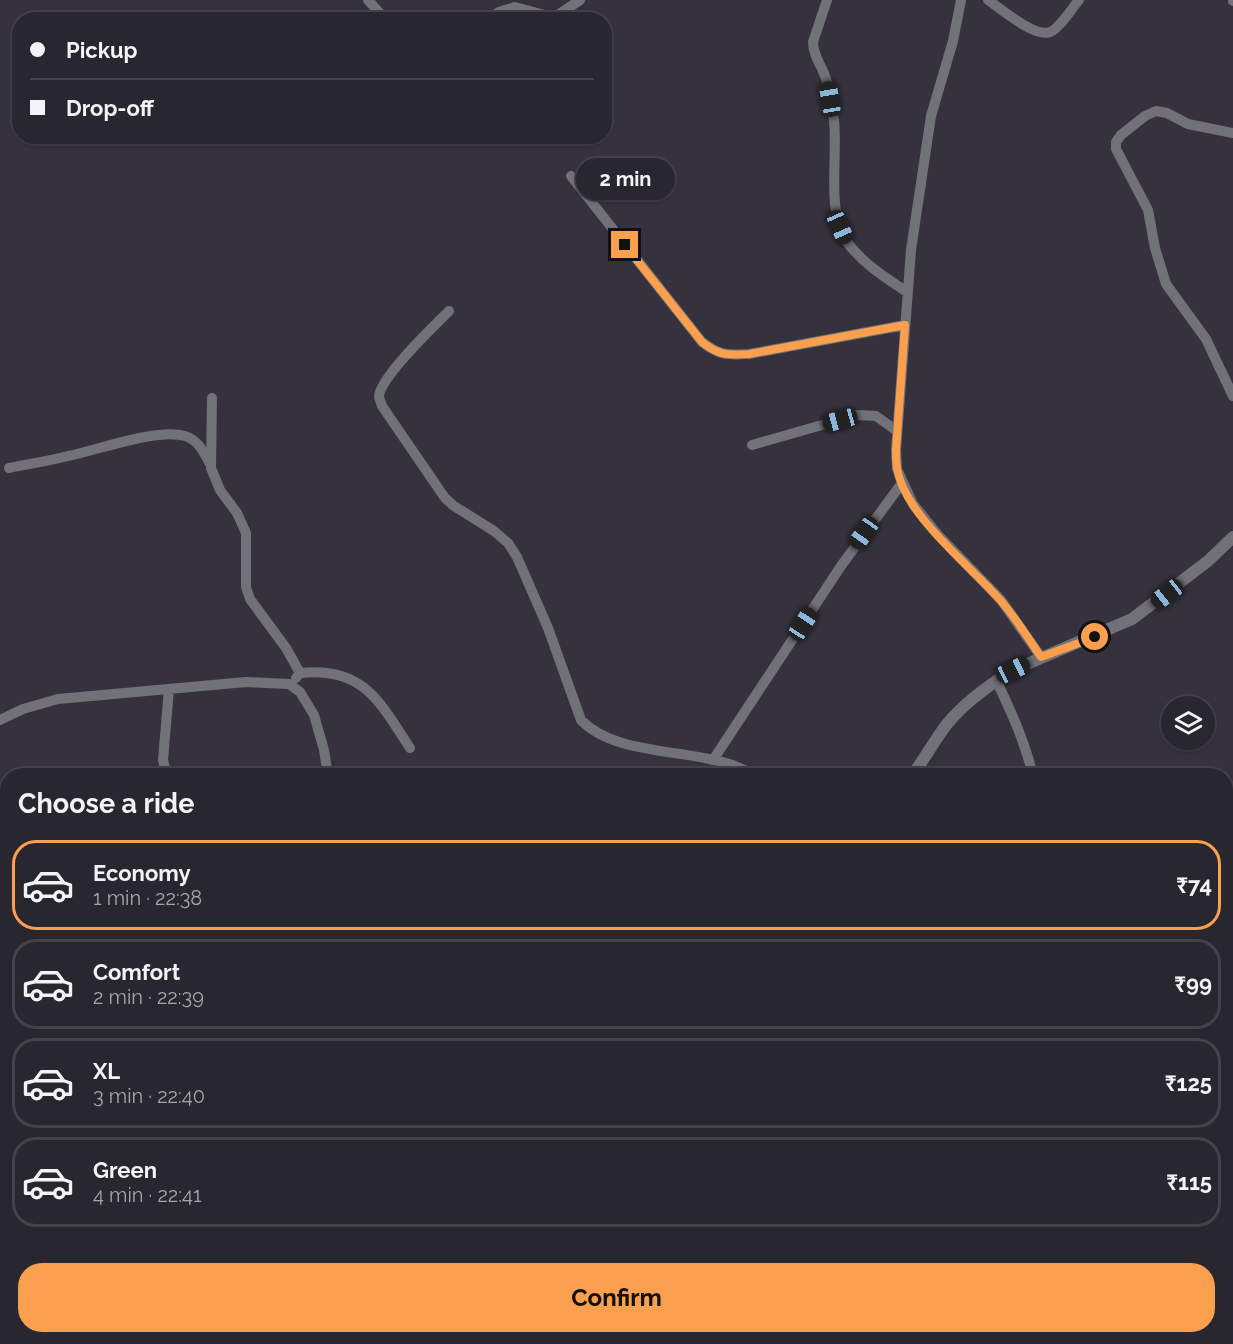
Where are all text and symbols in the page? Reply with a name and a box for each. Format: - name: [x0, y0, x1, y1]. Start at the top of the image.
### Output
- text: Pickup: [66, 37, 138, 63]
- car: [818, 80, 842, 118]
- text: Drop-off: [66, 95, 154, 121]
- callout: 2 min: [576, 158, 674, 200]
- text: 2 min: [600, 167, 651, 191]
- car: [824, 207, 856, 247]
- route end: [611, 231, 638, 258]
- car: [820, 407, 860, 433]
- car: [846, 513, 882, 553]
- car: [1147, 576, 1187, 612]
- car: [786, 604, 820, 644]
- route start: [1081, 623, 1108, 650]
- car: [993, 654, 1033, 686]
- map controls: [1161, 696, 1215, 750]
- button: layers: [1161, 696, 1215, 750]
- text: Choose a ride: [18, 788, 194, 819]
- icon: car: [21, 858, 75, 912]
- text: Economy: [93, 860, 191, 886]
- text: ₹74: [1176, 872, 1212, 898]
- text: 1 min · 22:38: [93, 886, 202, 910]
- icon: car: [21, 957, 75, 1011]
- text: Comfort: [93, 959, 180, 985]
- text: ₹99: [1174, 971, 1212, 997]
- text: 2 min · 22:39: [93, 985, 204, 1009]
- icon: car: [21, 1056, 75, 1110]
- text: XL: [93, 1058, 120, 1084]
- text: ₹125: [1165, 1070, 1212, 1096]
- text: 3 min · 22:40: [93, 1084, 205, 1108]
- icon: car: [21, 1155, 75, 1209]
- text: Green: [93, 1157, 157, 1183]
- text: ₹115: [1166, 1169, 1212, 1195]
- text: 4 min · 22:41: [93, 1183, 201, 1207]
- button: Confirm: [18, 1263, 1215, 1332]

